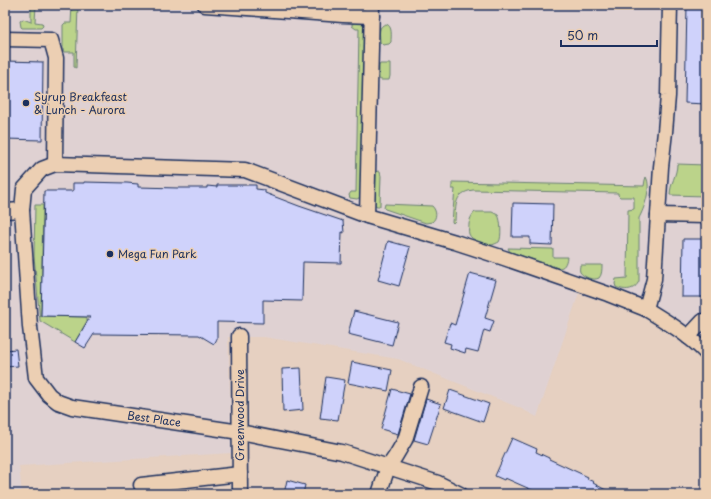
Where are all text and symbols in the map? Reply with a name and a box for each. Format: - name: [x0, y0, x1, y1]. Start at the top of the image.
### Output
- scale bar: [561, 22, 657, 48]
- text: 50 m: [567, 26, 598, 44]
- place label: Syrup Breakfeast & Lunch - Aurora: [34, 88, 128, 118]
- marker: Syrup Breakfeast & Lunch - Aurora: [21, 98, 31, 108]
- place label: Mega Fun Park: [118, 245, 197, 262]
- marker: Mega Fun Park: [105, 249, 115, 259]
- street label: Greenwood Drive: [231, 369, 248, 461]
- street label: Best Place: [126, 406, 182, 431]

